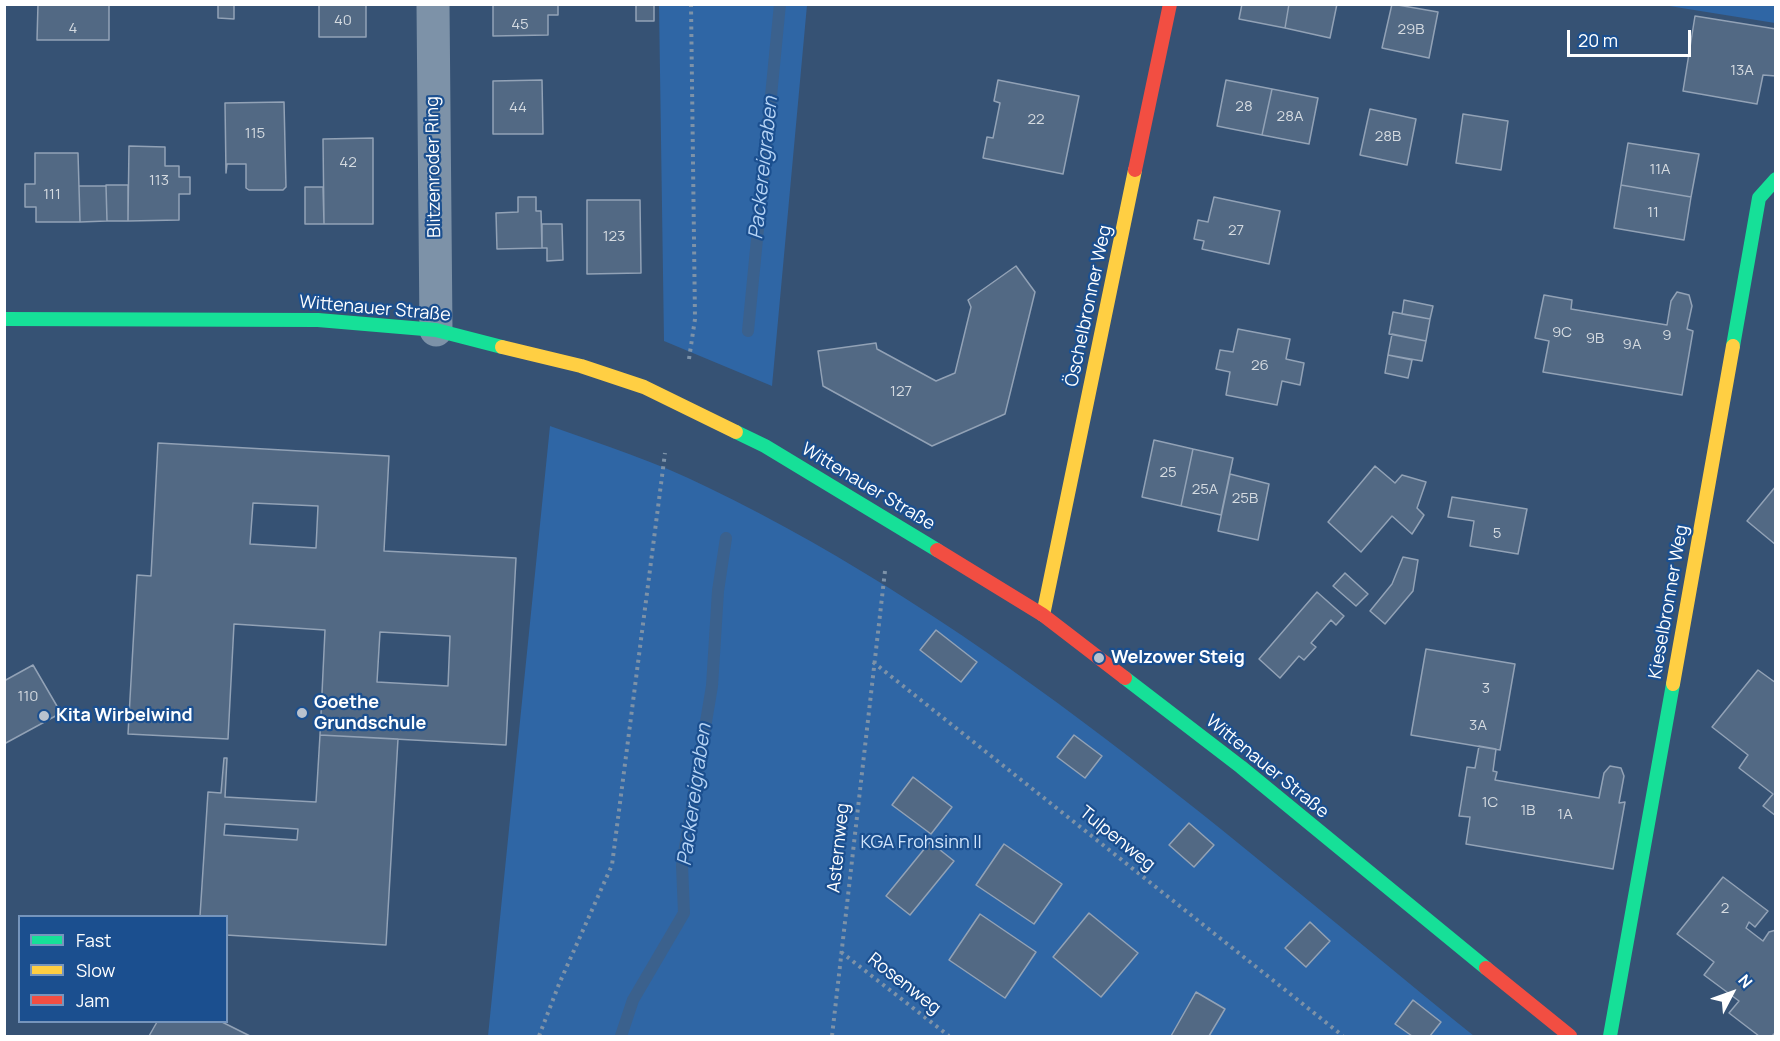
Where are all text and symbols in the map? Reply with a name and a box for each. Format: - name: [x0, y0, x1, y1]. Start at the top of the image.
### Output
- house number: 40: [334, 12, 352, 30]
- house number: 45: [511, 16, 529, 34]
- scale bar: [1570, 18, 1694, 56]
- house number: 4: [69, 20, 77, 38]
- house number: 29B: [1397, 21, 1425, 39]
- text: 20 m: [1578, 28, 1618, 52]
- house number: 13A: [1730, 62, 1754, 80]
- water label: Packereigraben: [745, 95, 783, 241]
- street label: Blitzenroder Ring: [422, 96, 446, 238]
- house number: 28: [1235, 98, 1253, 116]
- house number: 44: [509, 99, 527, 117]
- house number: 28A: [1277, 108, 1303, 126]
- house number: 22: [1027, 111, 1045, 129]
- house number: 115: [245, 125, 265, 143]
- house number: 28B: [1375, 128, 1401, 146]
- house number: 42: [339, 154, 357, 172]
- house number: 11A: [1649, 161, 1671, 179]
- house number: 113: [149, 172, 169, 190]
- house number: 111: [43, 186, 61, 204]
- house number: 11: [1647, 204, 1659, 222]
- house number: 27: [1228, 222, 1244, 240]
- street label: Öschelbronner Weg: [1061, 223, 1117, 389]
- house number: 123: [603, 228, 625, 246]
- street label: Wittenauer Straße: [298, 292, 452, 326]
- house number: 9C: [1552, 324, 1572, 342]
- house number: 9: [1662, 327, 1672, 345]
- house number: 9B: [1586, 330, 1604, 348]
- house number: 9A: [1623, 336, 1641, 354]
- house number: 26: [1251, 357, 1269, 375]
- house number: 127: [890, 383, 912, 401]
- street label: Wittenauer Straße: [797, 439, 939, 535]
- house number: 25: [1159, 464, 1177, 482]
- house number: 25A: [1192, 481, 1218, 499]
- house number: 25B: [1232, 490, 1258, 508]
- street label: Kieselbronner Weg: [1645, 523, 1693, 681]
- house number: 5: [1493, 525, 1501, 543]
- place label: Welzower Steig: [1111, 647, 1245, 669]
- marker: Welzower Steig: [1092, 651, 1106, 665]
- house number: 3: [1482, 680, 1490, 698]
- house number: 110: [18, 688, 38, 706]
- place label: Goethe Grundschule: [314, 692, 426, 734]
- place label: Kita Wirbelwind: [56, 705, 193, 727]
- marker: Goethe Grundschule: [295, 706, 309, 720]
- marker: Kita Wirbelwind: [37, 709, 51, 723]
- street label: Wittenauer Straße: [1201, 711, 1333, 823]
- house number: 3A: [1469, 717, 1487, 735]
- water label: Packereigraben: [673, 722, 717, 868]
- house number: 1C: [1482, 794, 1498, 812]
- street label: Asternweg: [824, 802, 854, 894]
- street label: Tulpenweg: [1075, 802, 1159, 876]
- house number: 1B: [1520, 802, 1536, 820]
- house number: 1A: [1557, 806, 1573, 824]
- park label: KGA Frohsinn II: [860, 832, 982, 854]
- house number: 2: [1721, 900, 1729, 918]
- legend: [18, 915, 228, 1023]
- text: Fast: [76, 928, 111, 952]
- street label: Rosenweg: [863, 949, 945, 1019]
- text: Slow: [76, 958, 115, 982]
- north arrow: [1702, 963, 1762, 1023]
- text: N: [1734, 970, 1758, 993]
- text: Jam: [76, 988, 110, 1012]

